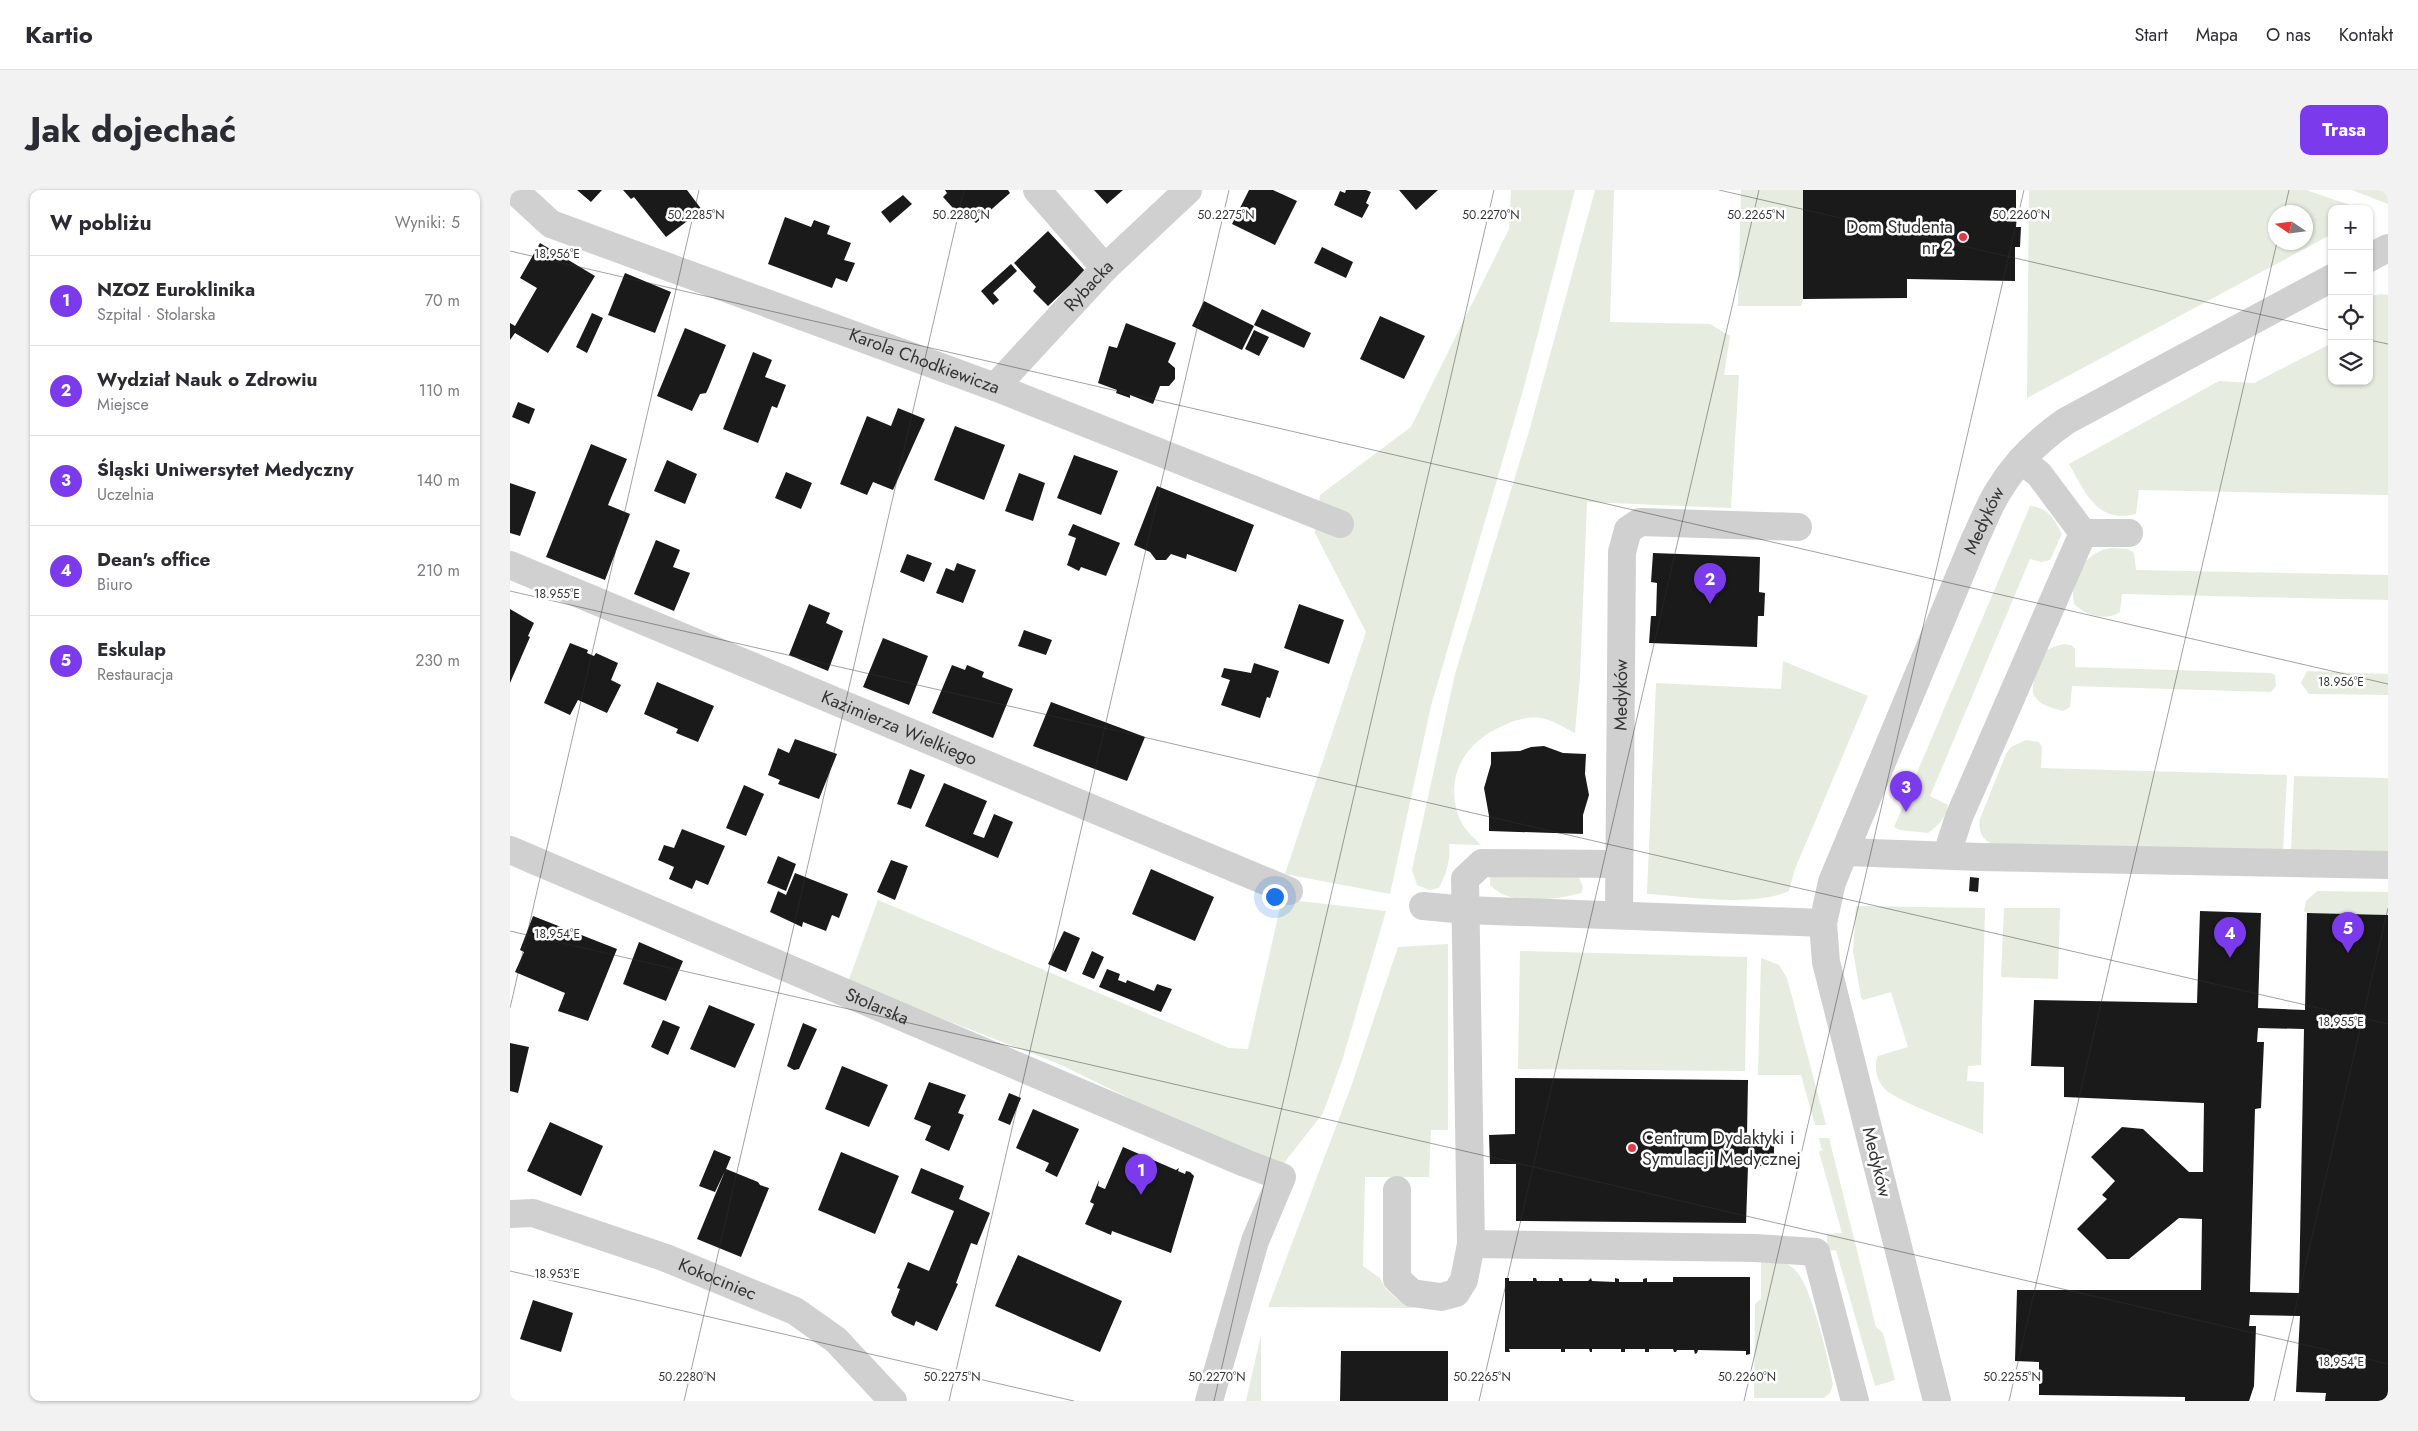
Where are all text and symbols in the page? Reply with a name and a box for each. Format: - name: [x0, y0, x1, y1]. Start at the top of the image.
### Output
- text: Kartio: [25, 17, 93, 52]
- text: Start: [2134, 22, 2168, 48]
- text: Mapa: [2196, 22, 2238, 48]
- text: O nas: [2266, 22, 2311, 48]
- text: Kontakt: [2339, 22, 2393, 48]
- text: Jak dojechać: [30, 105, 236, 155]
- button: Trasa: [2300, 105, 2388, 155]
- north arrow: [2268, 205, 2313, 250]
- map controls: [2328, 205, 2373, 385]
- button: +: [2328, 205, 2373, 250]
- text: 50.2285°N: [667, 206, 725, 224]
- text: 50.2280°N: [932, 206, 990, 224]
- text: 50.2275°N: [1198, 206, 1254, 224]
- text: 50.2270°N: [1462, 206, 1520, 224]
- text: 50.2265°N: [1727, 206, 1785, 224]
- text: 50.2260°N: [1992, 206, 2050, 224]
- text: W pobliżu: [50, 208, 151, 238]
- text: Wyniki: 5: [395, 211, 460, 234]
- place label: Dom Studenta nr 2: [1846, 214, 1953, 261]
- marker: Dom Studenta nr 2: [1957, 231, 1969, 243]
- text: 18.956°E: [534, 245, 580, 263]
- button: −: [2328, 250, 2373, 295]
- street label: Rybacka: [1058, 254, 1119, 317]
- text: NZOZ Euroklinika: [97, 276, 255, 303]
- text: 1: [62, 289, 70, 312]
- text: 70 m: [425, 289, 460, 312]
- button: locate: [2328, 295, 2373, 340]
- text: Szpital · Stolarska: [97, 303, 215, 326]
- street label: Karola Chodkiewicza: [845, 322, 1003, 401]
- button: layers: [2328, 340, 2373, 385]
- text: Wydział Nauk o Zdrowiu: [97, 366, 318, 393]
- text: 2: [61, 379, 71, 402]
- text: 110 m: [419, 379, 460, 402]
- text: Miejsce: [97, 393, 149, 416]
- text: Śląski Uniwersytet Medyczny: [97, 456, 354, 483]
- text: 3: [61, 469, 71, 492]
- text: 140 m: [417, 469, 460, 492]
- street label: Medyków: [1957, 481, 2011, 558]
- text: Uczelnia: [97, 483, 154, 506]
- text: Dean's office: [97, 546, 211, 573]
- text: 4: [60, 559, 72, 582]
- text: 210 m: [417, 559, 460, 582]
- pin: 2: [1694, 563, 1726, 604]
- text: Biuro: [97, 573, 132, 596]
- text: 18.955°E: [534, 585, 580, 603]
- text: Eskulap: [97, 636, 166, 663]
- text: 5: [61, 649, 71, 672]
- text: 230 m: [415, 649, 460, 672]
- street label: Medyków: [1608, 658, 1634, 731]
- text: Restauracja: [97, 663, 173, 686]
- text: 18.956°E: [2318, 673, 2364, 691]
- street label: Kazimierza Wielkiego: [817, 684, 981, 772]
- pin: 3: [1890, 771, 1922, 812]
- your location: [1262, 884, 1288, 910]
- pin: 5: [2332, 912, 2364, 953]
- pin: 4: [2214, 917, 2246, 958]
- text: 18.954°E: [534, 925, 580, 943]
- street label: Stolarska: [841, 981, 913, 1031]
- text: 18.955°E: [2318, 1013, 2364, 1031]
- street label: Medyków: [1856, 1124, 1898, 1201]
- place label: Centrum Dydaktyki i Symulacji Medycznej: [1642, 1125, 1801, 1172]
- marker: Centrum Dydaktyki i Symulacji Medycznej: [1626, 1142, 1638, 1154]
- pin: 1: [1125, 1154, 1157, 1195]
- street label: Kokociniec: [674, 1251, 760, 1307]
- text: 18.953°E: [534, 1265, 580, 1283]
- text: 18.954°E: [2318, 1353, 2364, 1371]
- text: 50.2280°N: [658, 1368, 716, 1386]
- text: 50.2275°N: [924, 1368, 980, 1386]
- text: 50.2270°N: [1188, 1368, 1246, 1386]
- text: 50.2265°N: [1453, 1368, 1511, 1386]
- text: 50.2260°N: [1718, 1368, 1776, 1386]
- text: 50.2255°N: [1983, 1368, 2041, 1386]

